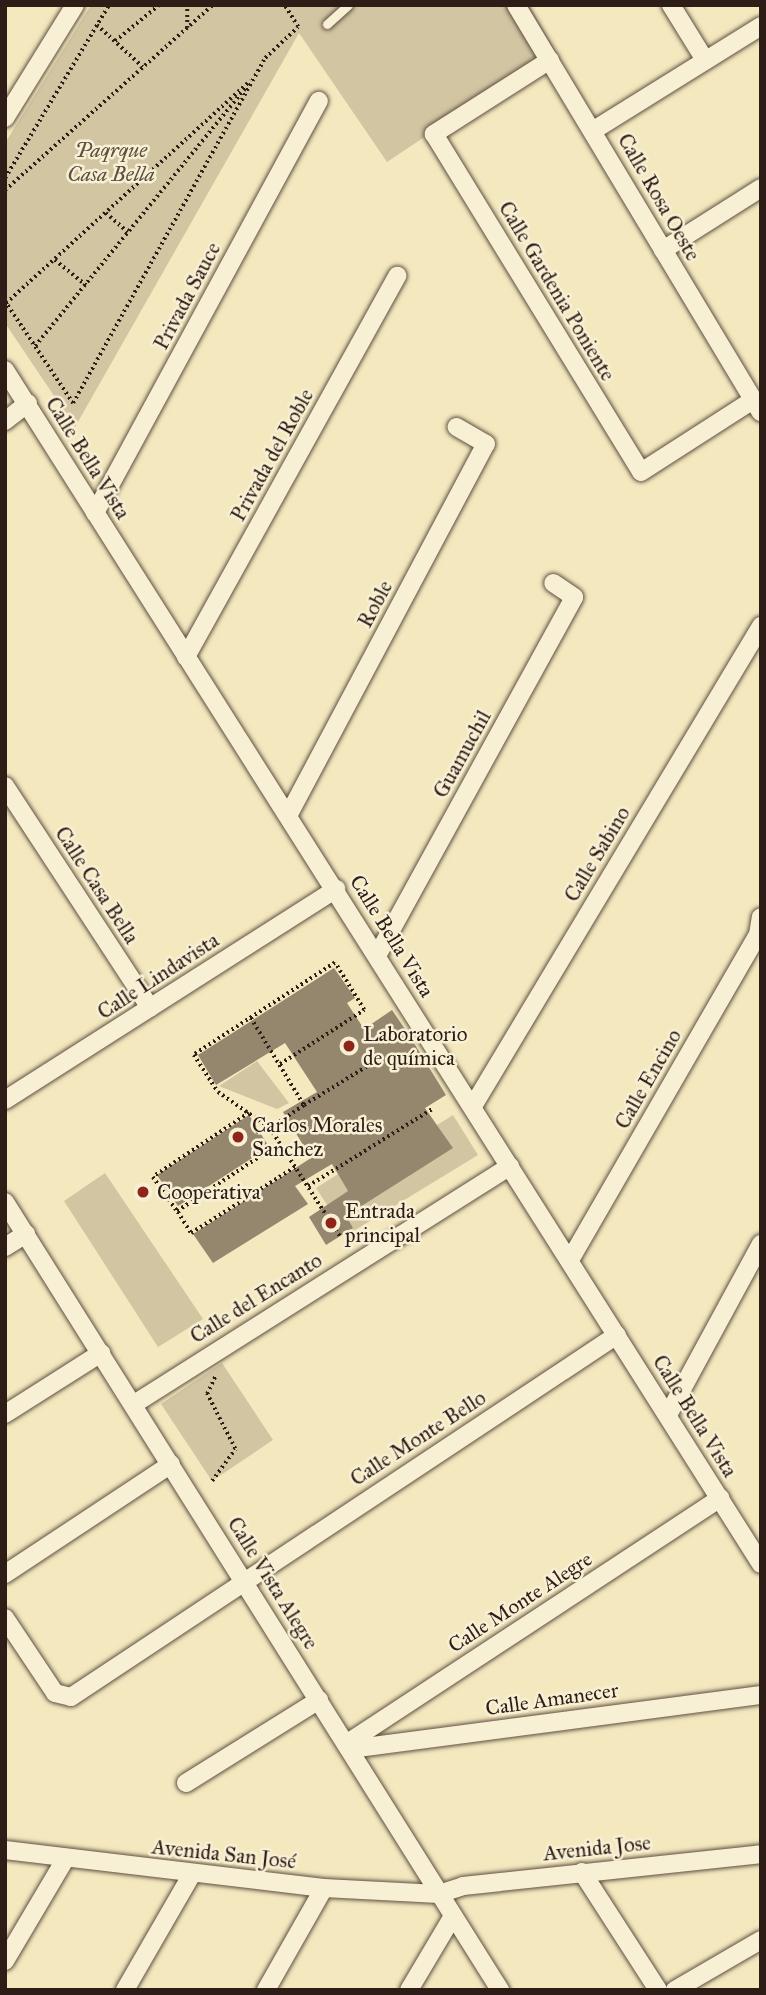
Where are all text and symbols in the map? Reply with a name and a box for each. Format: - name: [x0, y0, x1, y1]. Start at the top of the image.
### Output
- street label: Calle Rosa Oeste: [612, 129, 706, 265]
- park label: Paqrque Casa Bella: [67, 137, 155, 187]
- street label: Calle Gardenia Poniente: [493, 197, 621, 385]
- street label: Privada Sauce: [148, 238, 226, 354]
- street label: Privada del Roble: [225, 384, 319, 526]
- street label: Calle Bella Vista: [40, 392, 136, 524]
- street label: Roble: [352, 576, 398, 632]
- street label: Guamuchil: [428, 706, 496, 802]
- street label: Calle Sabino: [559, 802, 635, 906]
- street label: Calle Casa Bella: [50, 822, 144, 948]
- street label: Calle Bella Vista: [344, 870, 440, 1002]
- street label: Calle Lindavista: [93, 927, 223, 1025]
- place label: Laboratorio de química: [363, 1021, 467, 1071]
- street label: Calle Encino: [609, 1025, 687, 1133]
- marker: Laboratorio de química: [341, 1038, 357, 1054]
- place label: Carlos Morales Sanchez: [252, 1112, 382, 1162]
- marker: Carlos Morales Sanchez: [230, 1129, 246, 1145]
- place label: Cooperativa: [157, 1179, 261, 1205]
- marker: Cooperativa: [135, 1184, 151, 1200]
- place label: Entrada principal: [345, 1198, 420, 1248]
- marker: Entrada principal: [323, 1215, 339, 1231]
- street label: Calle del Encanto: [185, 1247, 327, 1349]
- street label: Calle Bella Vista: [647, 1350, 743, 1482]
- street label: Calle Monte Bello: [346, 1385, 490, 1491]
- street label: Calle Vista Alegre: [222, 1512, 324, 1654]
- street label: Calle Monte Alegre: [443, 1546, 597, 1658]
- street label: Calle Amanecer: [484, 1677, 620, 1721]
- street label: Avenida Jose: [542, 1830, 652, 1866]
- street label: Avenida San José: [151, 1834, 297, 1874]

